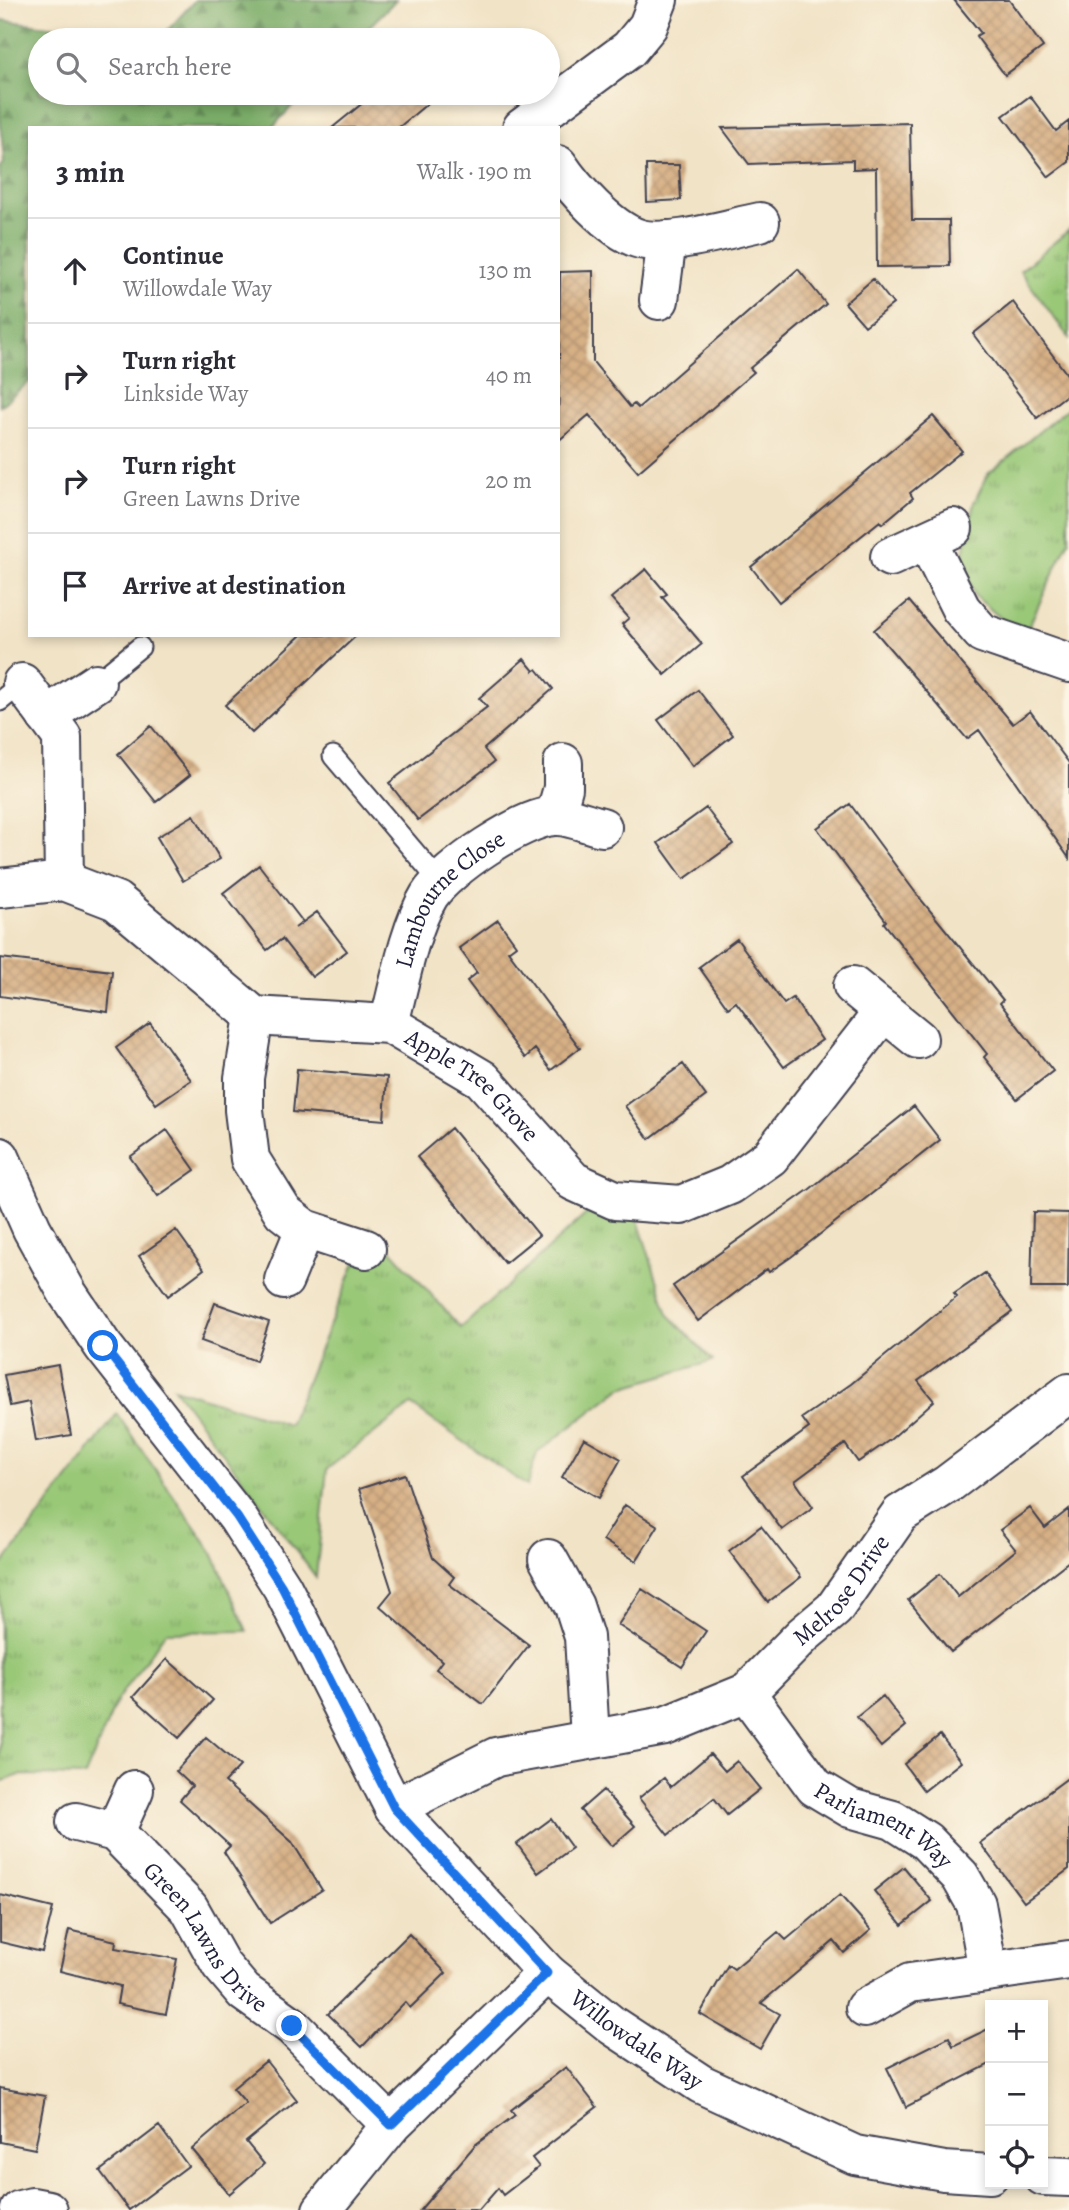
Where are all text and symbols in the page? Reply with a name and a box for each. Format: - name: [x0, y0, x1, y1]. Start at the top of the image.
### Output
- search box: [28, 28, 560, 105]
- icon: search: [52, 48, 90, 86]
- text: Search here: [108, 49, 232, 84]
- text: 3 min: [56, 152, 125, 192]
- text: Walk · 190 m: [417, 156, 532, 187]
- text: Continue: [123, 238, 224, 273]
- icon: ahead: [56, 252, 94, 290]
- text: 130 m: [479, 255, 532, 286]
- text: Willowdale Way: [123, 273, 272, 304]
- text: Turn right: [123, 343, 236, 378]
- icon: right: [56, 357, 94, 395]
- text: 40 m: [486, 360, 532, 391]
- text: Linkside Way: [123, 378, 248, 409]
- text: Turn right: [123, 448, 236, 483]
- icon: right: [56, 462, 94, 500]
- text: 20 m: [485, 465, 532, 496]
- text: Green Lawns Drive: [123, 483, 300, 514]
- icon: arrive: [56, 567, 94, 605]
- text: Arrive at destination: [123, 568, 346, 603]
- street label: Lambourne Close: [387, 823, 511, 972]
- street label: Apple Tree Grove: [398, 1021, 546, 1148]
- route start: [87, 1330, 118, 1361]
- street label: Melrose Drive: [786, 1528, 897, 1653]
- street label: Parliament Way: [808, 1774, 960, 1876]
- street label: Green Lawns Drive: [136, 1855, 274, 2020]
- street label: Willowdale Way: [563, 1981, 710, 2097]
- map controls: [985, 2000, 1048, 2189]
- button: +: [985, 2000, 1048, 2063]
- route end: [276, 2010, 307, 2041]
- button: −: [985, 2063, 1048, 2126]
- button: locate: [985, 2126, 1048, 2189]

